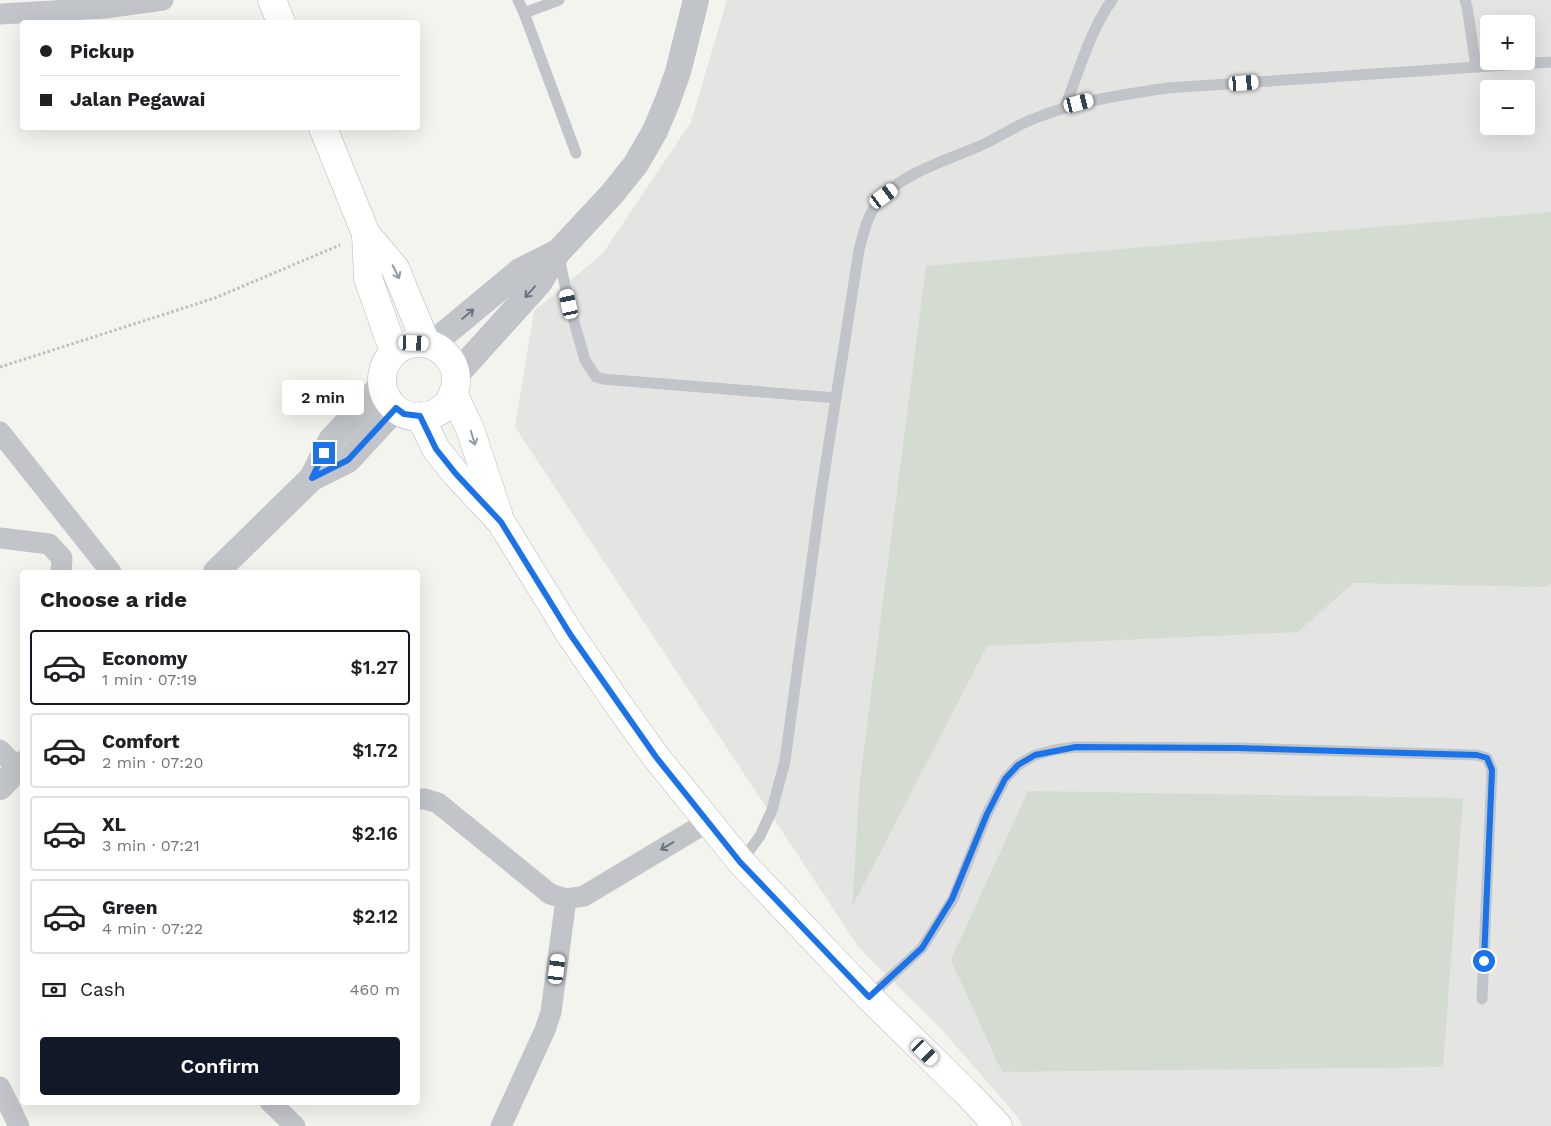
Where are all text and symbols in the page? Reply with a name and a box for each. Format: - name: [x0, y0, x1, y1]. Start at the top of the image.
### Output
- map controls: [1480, 15, 1535, 135]
- button: +: [1480, 15, 1535, 70]
- text: Pickup: [70, 40, 134, 63]
- car: [1228, 74, 1259, 92]
- button: −: [1480, 80, 1535, 135]
- text: Jalan Pegawai: [70, 88, 205, 111]
- car: [1062, 92, 1095, 114]
- car: [867, 181, 900, 211]
- one-way arrow: [392, 264, 401, 279]
- one-way arrow: [524, 286, 536, 299]
- car: [558, 288, 579, 320]
- one-way arrow: [462, 308, 475, 320]
- car: [398, 335, 429, 351]
- callout: 2 min: [283, 380, 365, 416]
- text: 2 min: [301, 388, 345, 407]
- one-way arrow: [469, 429, 478, 445]
- route end: [313, 442, 335, 464]
- text: Choose a ride: [40, 587, 187, 612]
- icon: car: [42, 645, 87, 690]
- text: Economy: [102, 647, 187, 670]
- text: $1.27: [351, 656, 398, 679]
- text: 1 min · 07:19: [102, 670, 197, 689]
- icon: car: [42, 728, 87, 773]
- text: Comfort: [102, 730, 180, 753]
- text: $1.72: [352, 739, 398, 762]
- text: 2 min · 07:20: [102, 753, 203, 772]
- icon: car: [42, 811, 87, 856]
- text: XL: [102, 813, 126, 836]
- text: $2.16: [352, 822, 398, 845]
- text: 3 min · 07:21: [102, 836, 200, 855]
- one-way arrow: [661, 842, 675, 852]
- icon: car: [42, 894, 87, 939]
- text: Green: [102, 896, 158, 919]
- text: $2.12: [352, 905, 398, 928]
- text: 4 min · 07:22: [102, 919, 203, 938]
- route start: [1473, 950, 1495, 972]
- car: [547, 953, 566, 985]
- icon: cash: [40, 976, 68, 1004]
- text: Cash: [80, 978, 126, 1001]
- text: 460 m: [350, 980, 400, 999]
- car: [908, 1036, 941, 1068]
- button: Confirm: [40, 1037, 400, 1095]

